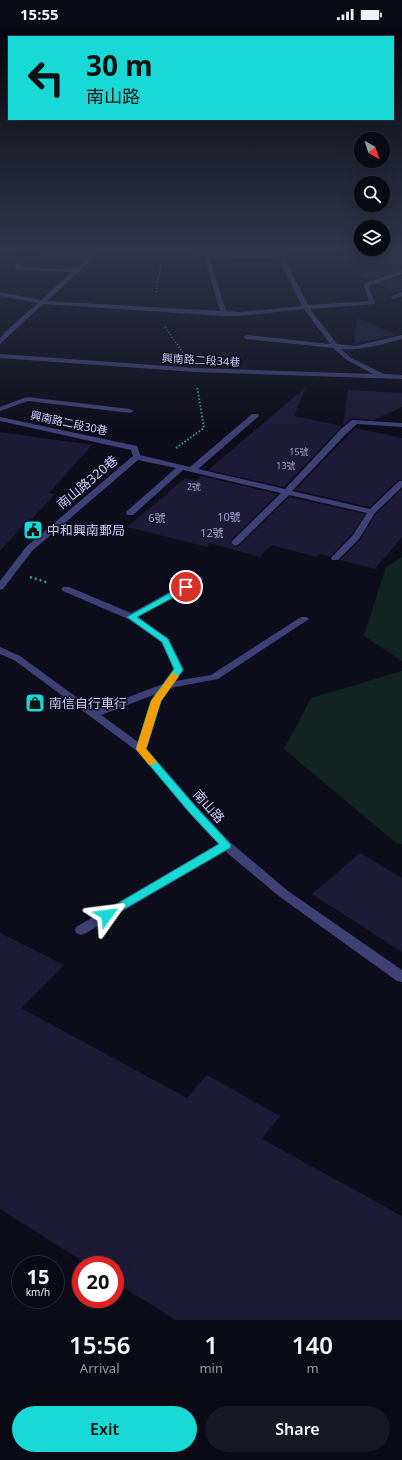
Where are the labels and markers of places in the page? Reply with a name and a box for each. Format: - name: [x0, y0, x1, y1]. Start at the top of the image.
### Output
- public building icon: 中和興南郵局: [22, 519, 44, 541]
- place label: 中和興南郵局: [47, 521, 125, 539]
- pin: [169, 570, 203, 604]
- shop icon: 南信自行車行: [24, 692, 46, 714]
- place label: 南信自行車行: [49, 694, 127, 712]

